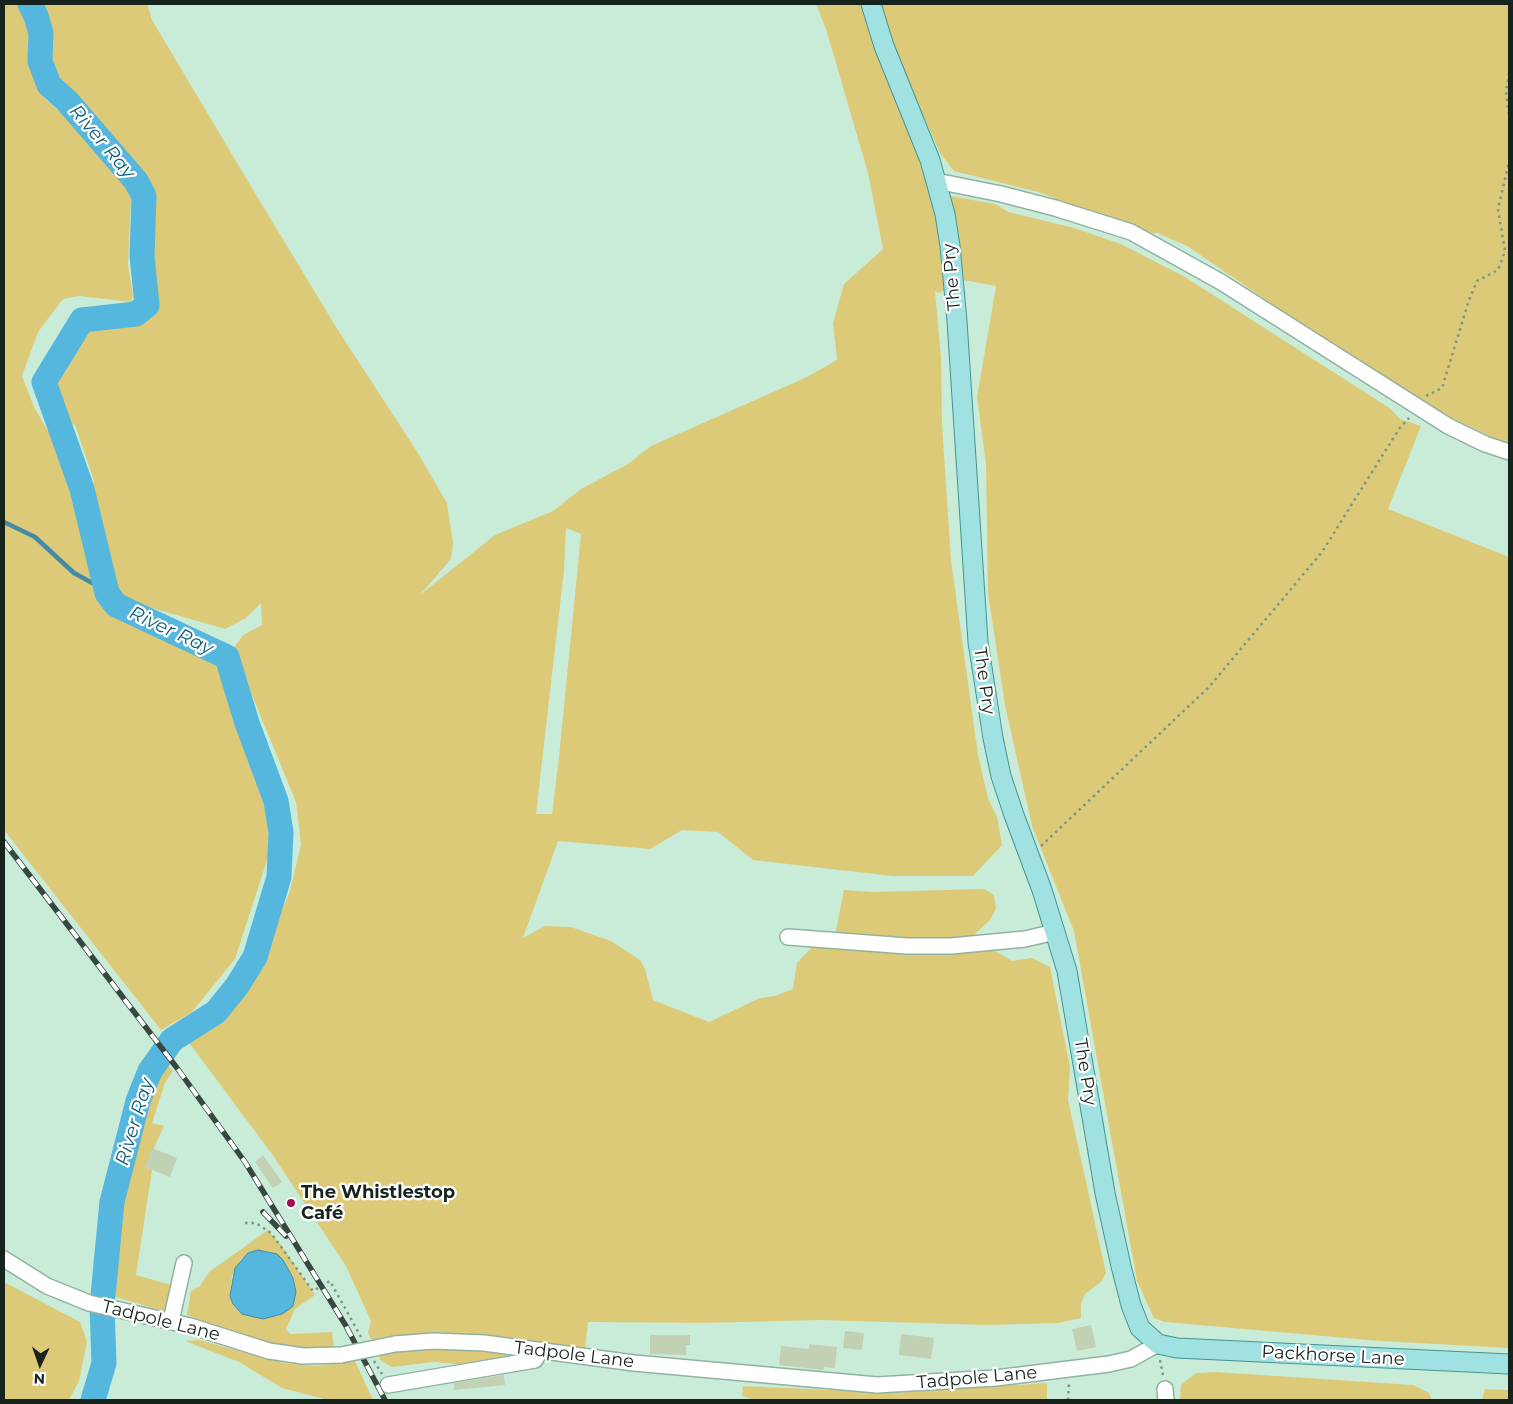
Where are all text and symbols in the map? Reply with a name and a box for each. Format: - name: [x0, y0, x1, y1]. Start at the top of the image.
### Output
- water label: River Ray: [64, 100, 140, 184]
- street label: The Pry: [938, 242, 966, 312]
- water label: River Ray: [126, 602, 216, 660]
- street label: The Pry: [969, 646, 999, 716]
- street label: The Pry: [1069, 1037, 1101, 1107]
- water label: River Ray: [111, 1076, 159, 1168]
- place label: The Whistlestop Café: [301, 1182, 455, 1224]
- marker: The Whistlestop Café: [285, 1197, 297, 1209]
- street label: Tadpole Lane: [100, 1296, 222, 1346]
- street label: Tadpole Lane: [513, 1337, 635, 1373]
- north arrow: [15, 1339, 65, 1389]
- street label: Packhorse Lane: [1261, 1341, 1405, 1371]
- street label: Tadpole Lane: [916, 1362, 1038, 1394]
- text: N: [33, 1370, 45, 1388]

